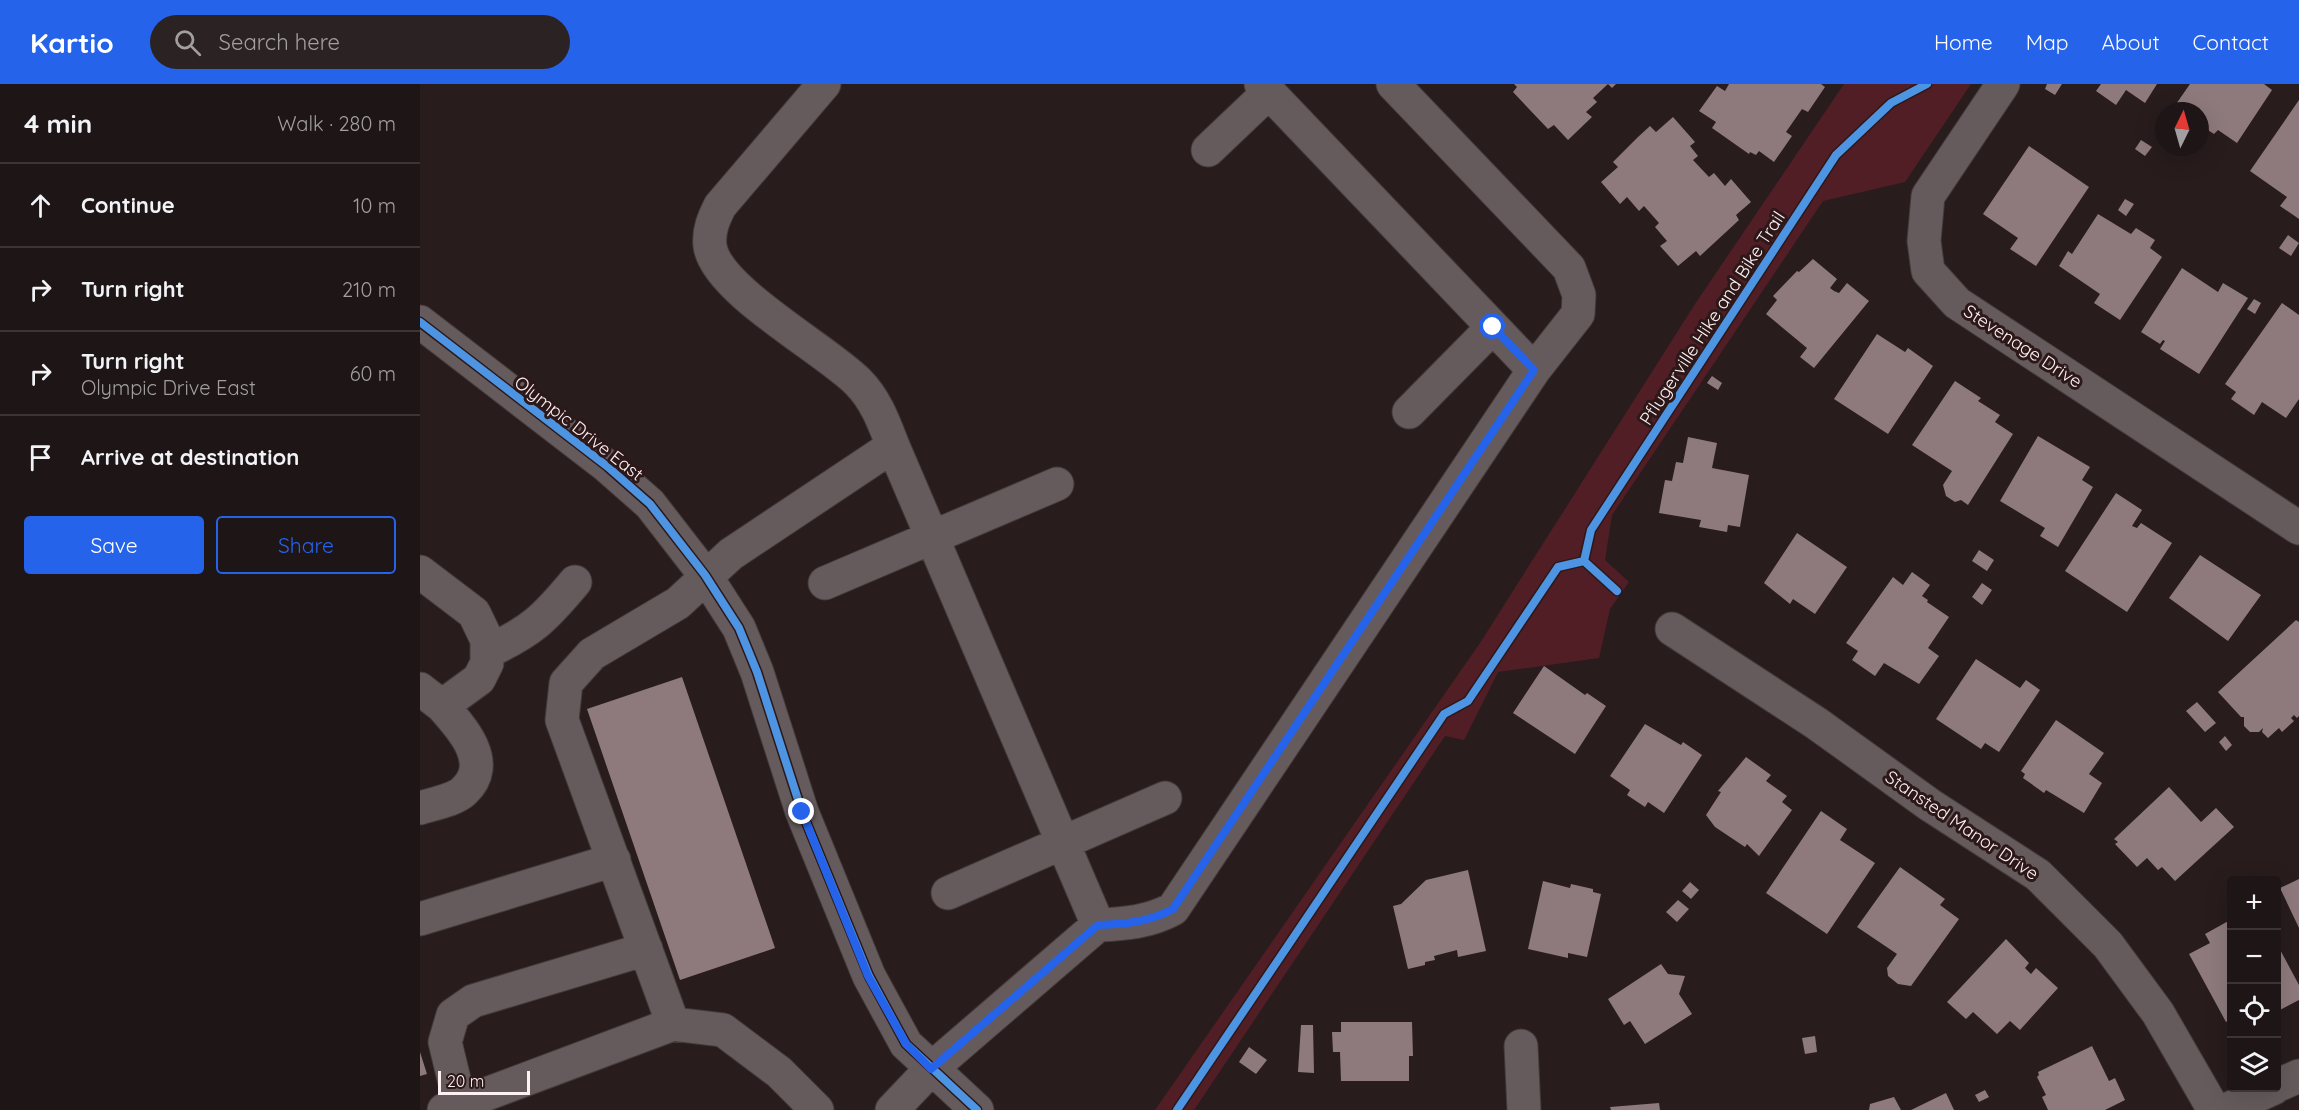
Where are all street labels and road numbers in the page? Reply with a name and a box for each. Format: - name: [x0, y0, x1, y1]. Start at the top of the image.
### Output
- street label: Pflugerville Hike and Bike Trail: [1634, 207, 1790, 429]
- street label: Stevenage Drive: [1960, 299, 2086, 393]
- street label: Olympic Drive East: [510, 371, 648, 485]
- street label: Stansted Manor Drive: [1881, 765, 2043, 885]

